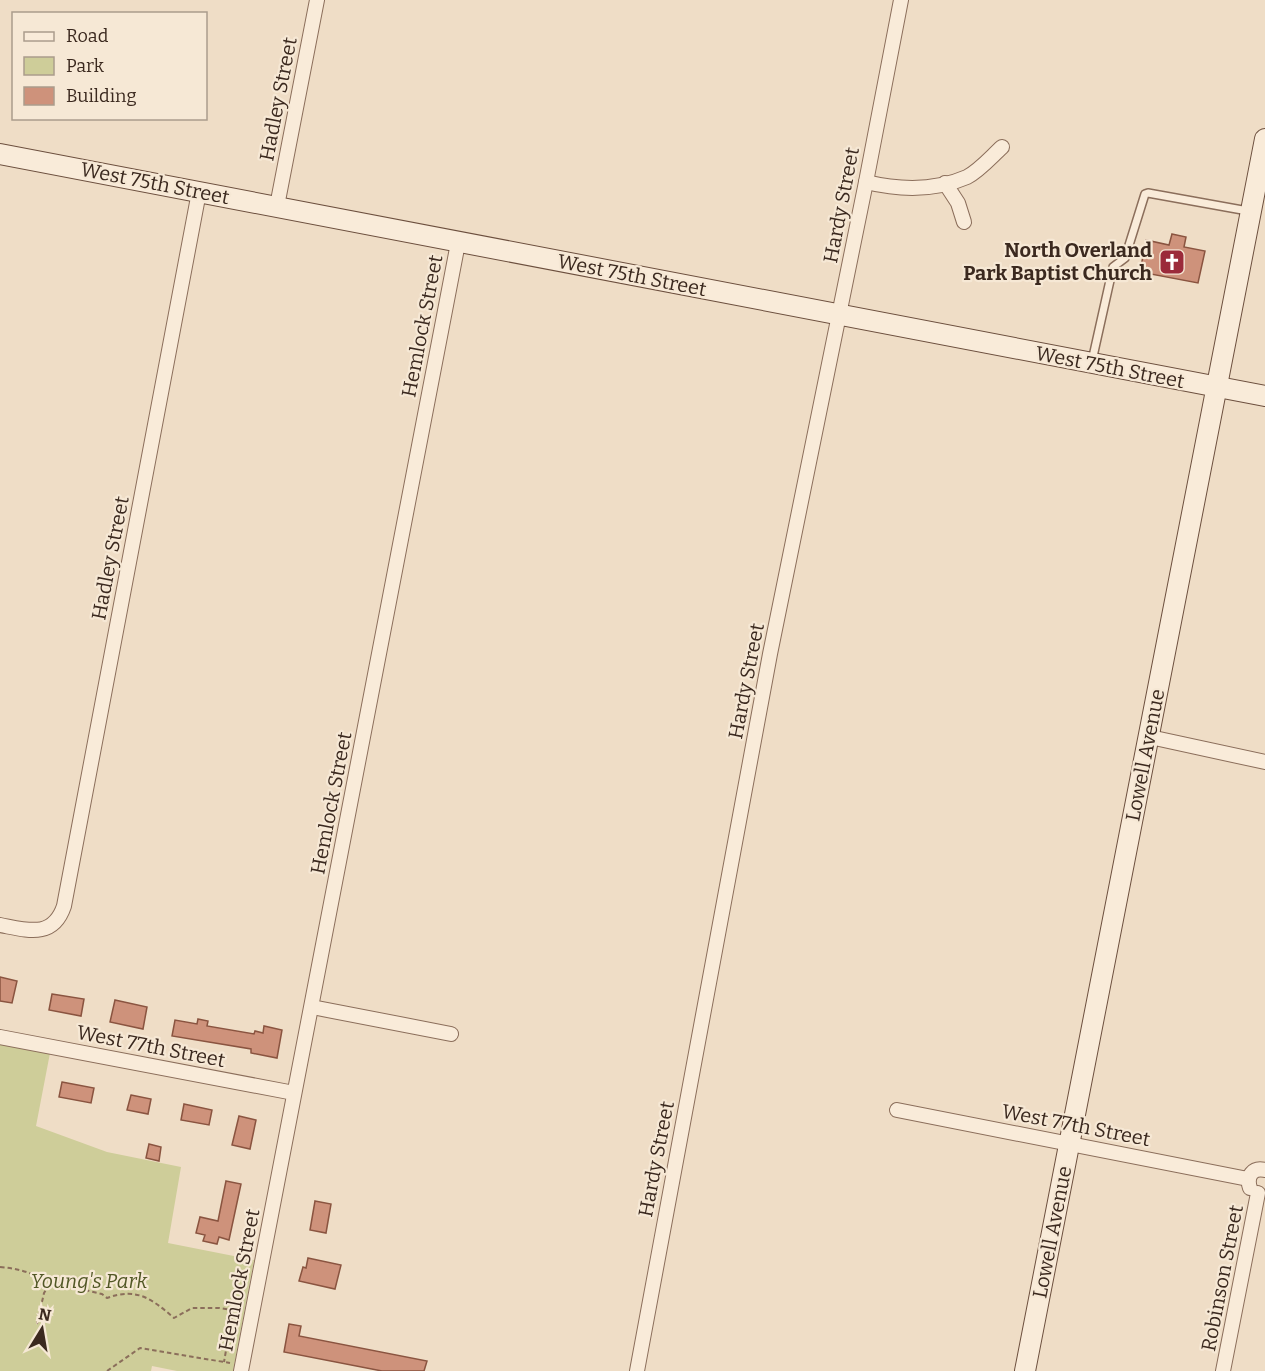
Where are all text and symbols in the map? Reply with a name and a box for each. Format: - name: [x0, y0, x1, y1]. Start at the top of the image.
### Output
- legend: [12, 12, 207, 120]
- text: Road: [66, 25, 109, 47]
- street label: Hadley Street: [254, 35, 302, 163]
- text: Park: [66, 55, 105, 77]
- text: Building: [66, 85, 137, 107]
- street label: Hardy Street: [818, 145, 864, 265]
- street label: West 75th Street: [79, 157, 231, 209]
- place label: North Overland Park Baptist Church: [963, 238, 1152, 285]
- church icon: North Overland Park Baptist Church: [1157, 247, 1187, 277]
- street label: West 75th Street: [556, 249, 708, 301]
- street label: Hemlock Street: [396, 253, 448, 399]
- street label: West 75th Street: [1034, 341, 1186, 393]
- street label: Hadley Street: [86, 494, 134, 622]
- street label: Hardy Street: [723, 621, 769, 741]
- street label: Lowell Avenue: [1120, 687, 1170, 823]
- street label: Hemlock Street: [305, 730, 357, 876]
- street label: West 77th Street: [75, 1020, 227, 1072]
- street label: Hardy Street: [633, 1099, 679, 1219]
- street label: West 77th Street: [1000, 1099, 1152, 1151]
- street label: Lowell Avenue: [1027, 1164, 1077, 1300]
- street label: Robinson Street: [1196, 1203, 1248, 1353]
- street label: Hemlock Street: [213, 1207, 265, 1353]
- park label: Young's Park: [31, 1269, 147, 1293]
- north arrow: [12, 1299, 72, 1359]
- text: N: [37, 1304, 53, 1325]

